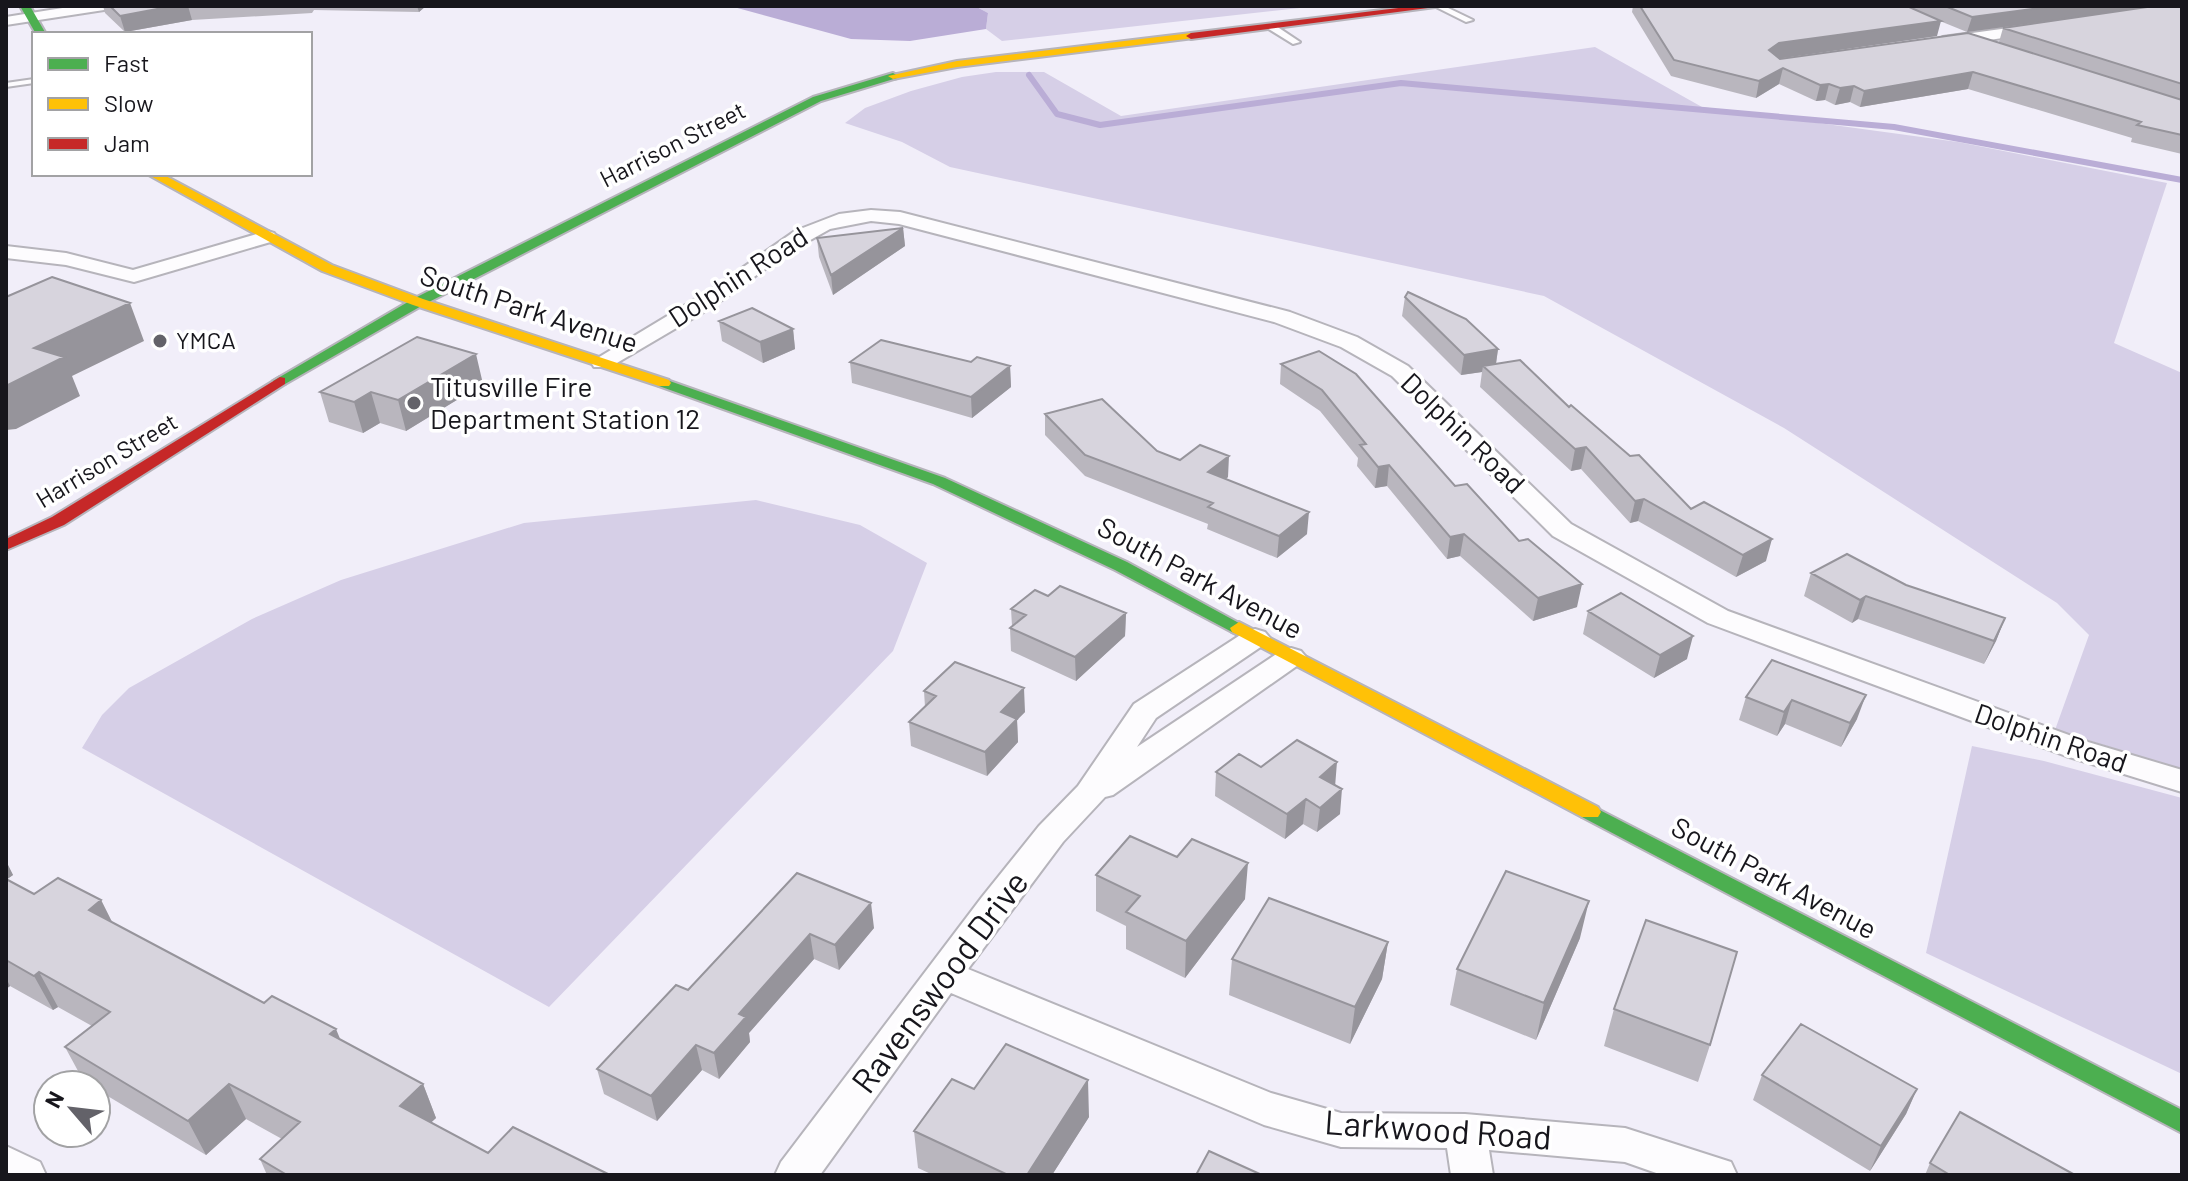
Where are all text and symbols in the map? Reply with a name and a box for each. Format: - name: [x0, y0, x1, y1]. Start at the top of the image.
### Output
- legend: [32, 32, 312, 176]
- text: Fast: [104, 48, 149, 77]
- text: Slow: [104, 88, 153, 117]
- street label: Harrison Street: [595, 95, 750, 193]
- text: Jam: [104, 128, 150, 157]
- street label: Dolphin Road: [661, 219, 813, 334]
- street label: South Park Avenue: [416, 257, 643, 359]
- place label: YMCA: [176, 325, 236, 354]
- marker: YMCA: [151, 332, 169, 350]
- street label: Dolphin Road: [1395, 365, 1533, 500]
- place label: Titusville Fire Department Station 12: [430, 369, 700, 435]
- marker: Titusville Fire Department Station 12: [405, 394, 423, 412]
- street label: Harrison Street: [30, 406, 182, 513]
- street label: South Park Avenue: [1092, 509, 1309, 645]
- street label: Dolphin Road: [1970, 695, 2132, 779]
- street label: South Park Avenue: [1666, 809, 1883, 945]
- street label: Ravenswood Drive: [842, 862, 1036, 1100]
- north arrow: [32, 1069, 112, 1149]
- text: N: [39, 1087, 68, 1112]
- street label: Larkwood Road: [1323, 1100, 1553, 1157]

